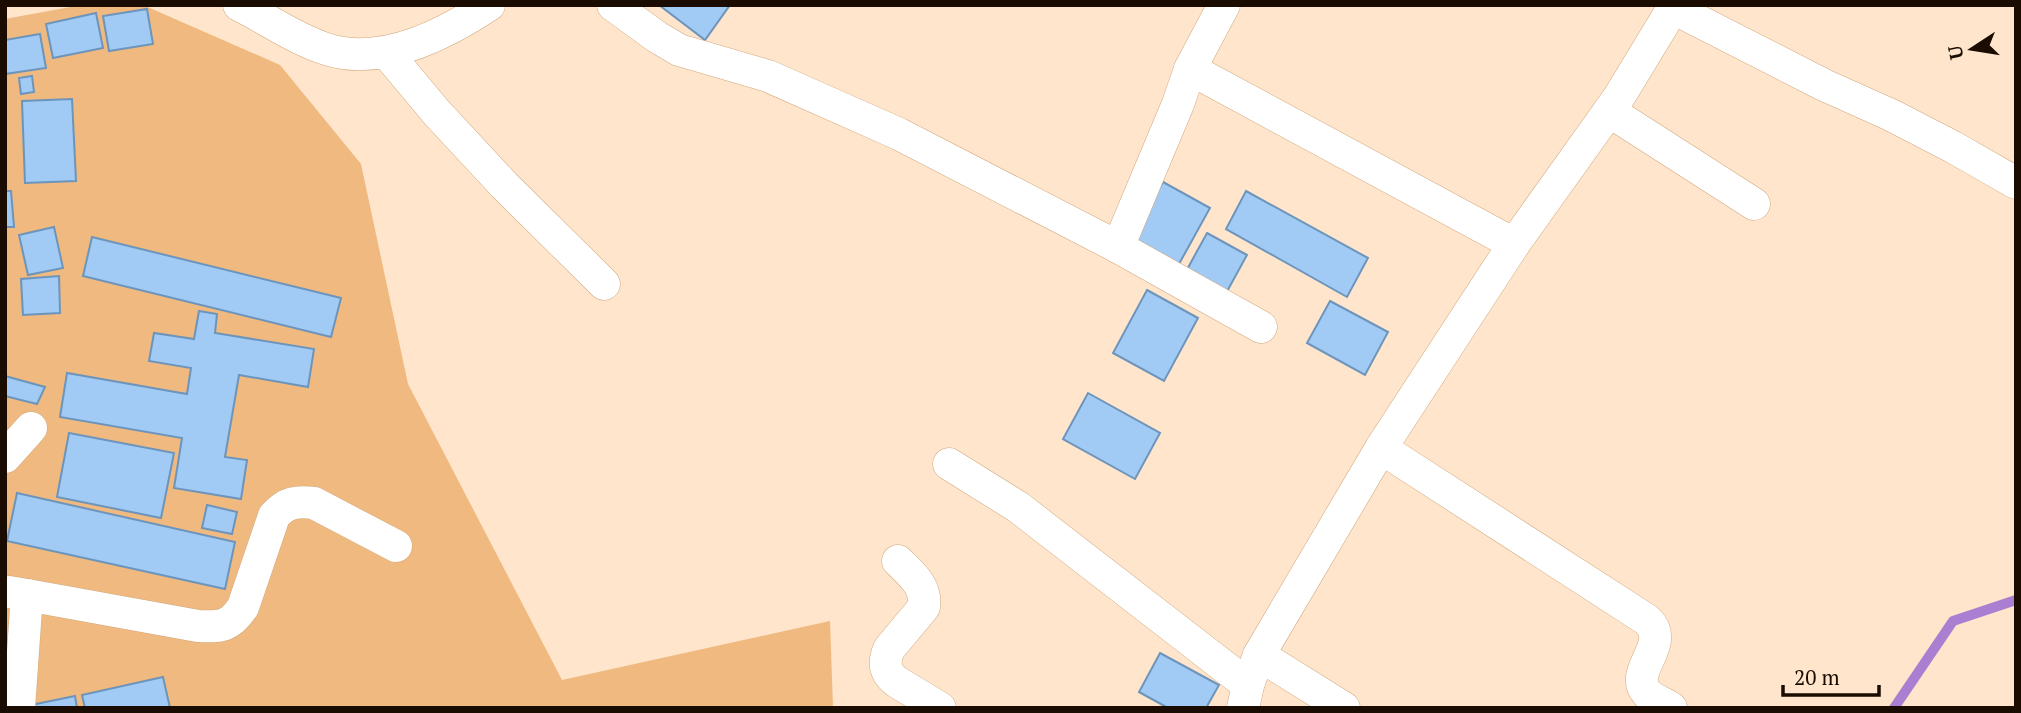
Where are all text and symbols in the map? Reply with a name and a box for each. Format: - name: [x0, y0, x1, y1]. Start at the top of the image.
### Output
- north arrow: [1937, 14, 2007, 84]
- text: U: [1941, 43, 1969, 62]
- scale bar: [1783, 654, 1879, 698]
- text: 20 m: [1794, 663, 1840, 691]

